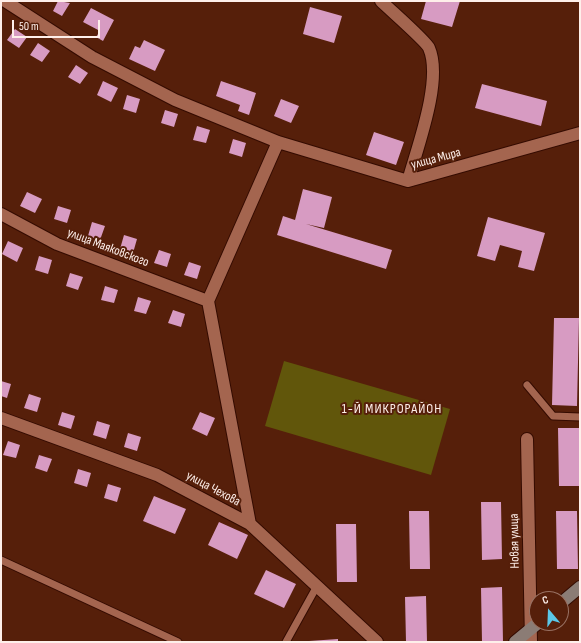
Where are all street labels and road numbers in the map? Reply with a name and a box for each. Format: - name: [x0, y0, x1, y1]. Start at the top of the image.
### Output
- street label: улица Мира: [409, 145, 463, 173]
- street label: улица Маяковского: [65, 225, 151, 271]
- street label: улица Чехова: [183, 468, 243, 510]
- street label: Новая улица: [507, 513, 523, 569]

